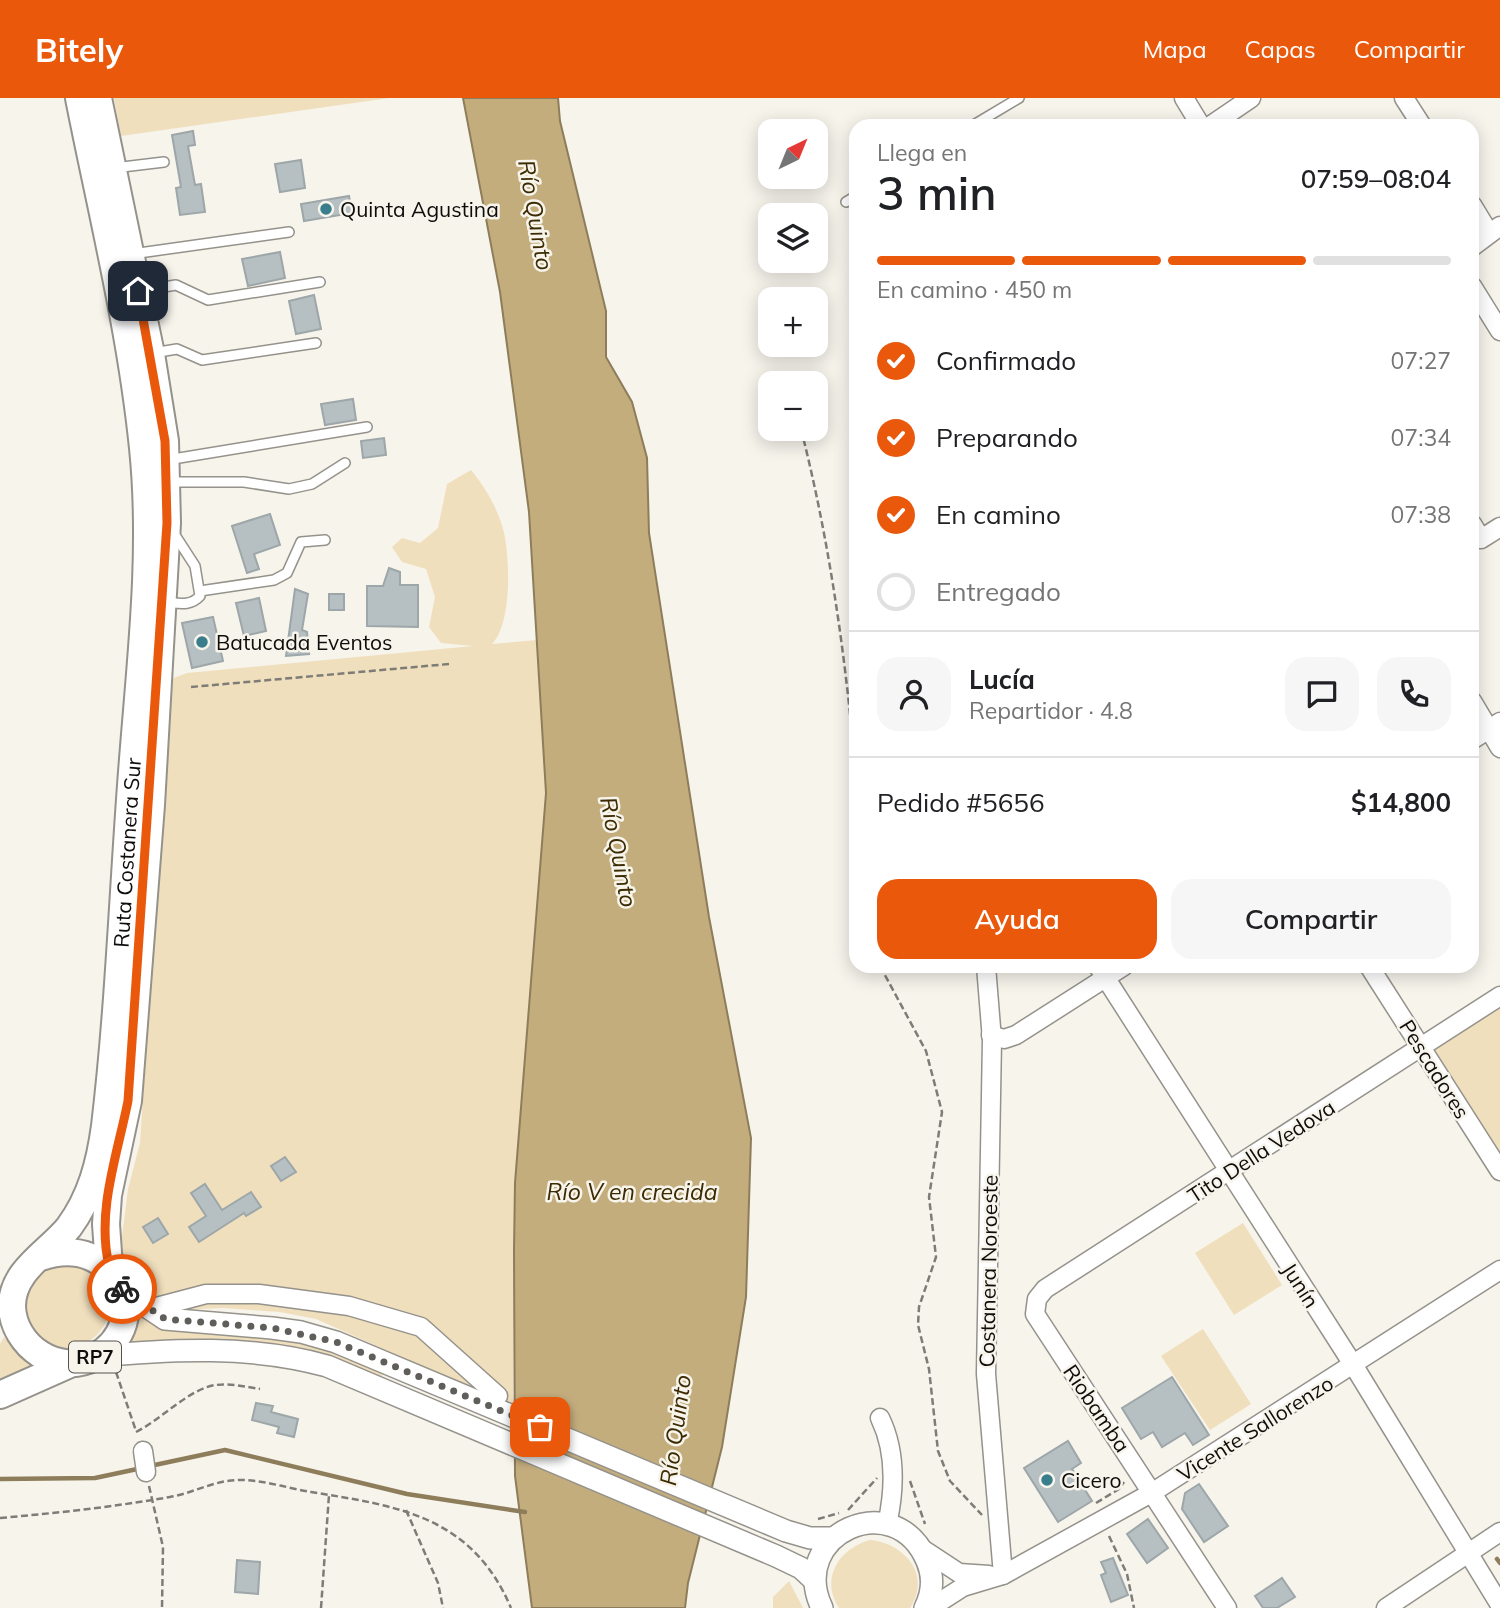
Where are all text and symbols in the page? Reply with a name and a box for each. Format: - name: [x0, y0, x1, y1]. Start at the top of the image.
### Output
- text: Bitely: [35, 29, 123, 70]
- text: Mapa: [1143, 34, 1207, 64]
- text: Capas: [1245, 34, 1316, 64]
- text: Compartir: [1354, 34, 1465, 64]
- north arrow: [758, 119, 828, 189]
- map controls: [758, 119, 828, 441]
- text: Llega en: [877, 138, 967, 167]
- water label: Río Quinto: [512, 158, 560, 272]
- text: 07:59–08:04: [1301, 162, 1451, 195]
- text: 3 min: [877, 164, 996, 222]
- place label: Quinta Agustina: [340, 196, 499, 222]
- marker: Quinta Agustina: [318, 201, 334, 217]
- button: layers: [758, 203, 828, 273]
- pin: [108, 261, 168, 321]
- icon: home: [119, 272, 157, 310]
- text: En camino · 450 m: [877, 275, 1072, 304]
- button: +: [758, 287, 828, 357]
- icon: check: [877, 342, 915, 380]
- text: Confirmado: [936, 344, 1076, 377]
- text: 07:27: [1391, 346, 1451, 375]
- button: −: [758, 371, 828, 441]
- icon: check: [877, 419, 915, 457]
- text: Preparando: [936, 421, 1078, 454]
- text: 07:34: [1391, 423, 1451, 452]
- icon: check: [877, 496, 915, 534]
- text: En camino: [936, 498, 1061, 531]
- text: 07:38: [1391, 500, 1451, 529]
- text: Entregado: [936, 575, 1061, 608]
- place label: Batucada Eventos: [216, 629, 392, 655]
- marker: Batucada Eventos: [194, 634, 210, 650]
- button: person: [877, 657, 951, 731]
- button: chat: [1285, 657, 1359, 731]
- button: phone: [1377, 657, 1451, 731]
- text: Lucía: [969, 663, 1035, 696]
- text: Repartidor · 4.8: [969, 696, 1133, 725]
- street label: Ruta Costanera Sur: [108, 756, 146, 948]
- text: Pedido #5656: [877, 786, 1045, 819]
- text: $14,800: [1351, 786, 1451, 819]
- water label: Río Quinto: [594, 794, 644, 910]
- button: Ayuda: [877, 879, 1157, 959]
- button: Compartir: [1171, 879, 1451, 959]
- street label: Pescadores: [1394, 1015, 1476, 1123]
- street label: Tito Della Vedova: [1182, 1094, 1340, 1208]
- street label: Costanera Noroeste: [973, 1174, 1003, 1368]
- water label: Río V en crecida: [546, 1177, 718, 1206]
- courier: [87, 1254, 157, 1324]
- street label: Junín: [1277, 1258, 1325, 1312]
- icon: bike: [103, 1270, 141, 1308]
- road number: RP7: [69, 1342, 121, 1372]
- street label: Riobamba: [1058, 1359, 1136, 1457]
- street label: Vicente Sallorenzo: [1172, 1369, 1338, 1487]
- water label: Río Quinto: [653, 1373, 697, 1487]
- pin: [510, 1397, 570, 1457]
- icon: bag: [521, 1408, 559, 1446]
- place label: Cicero: [1061, 1467, 1121, 1493]
- marker: Cicero: [1039, 1472, 1055, 1488]

